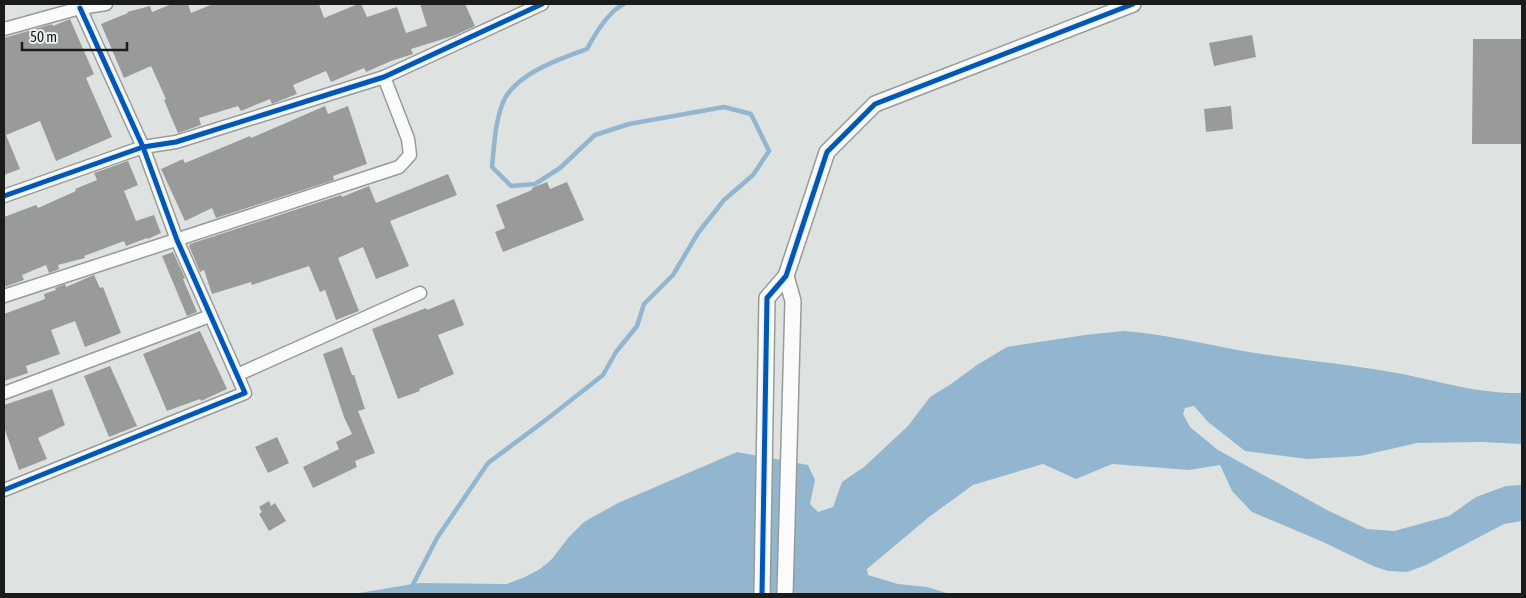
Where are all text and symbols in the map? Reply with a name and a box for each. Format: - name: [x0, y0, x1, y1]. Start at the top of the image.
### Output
- scale bar: [22, 20, 128, 52]
- text: 50 m: [30, 28, 57, 45]

